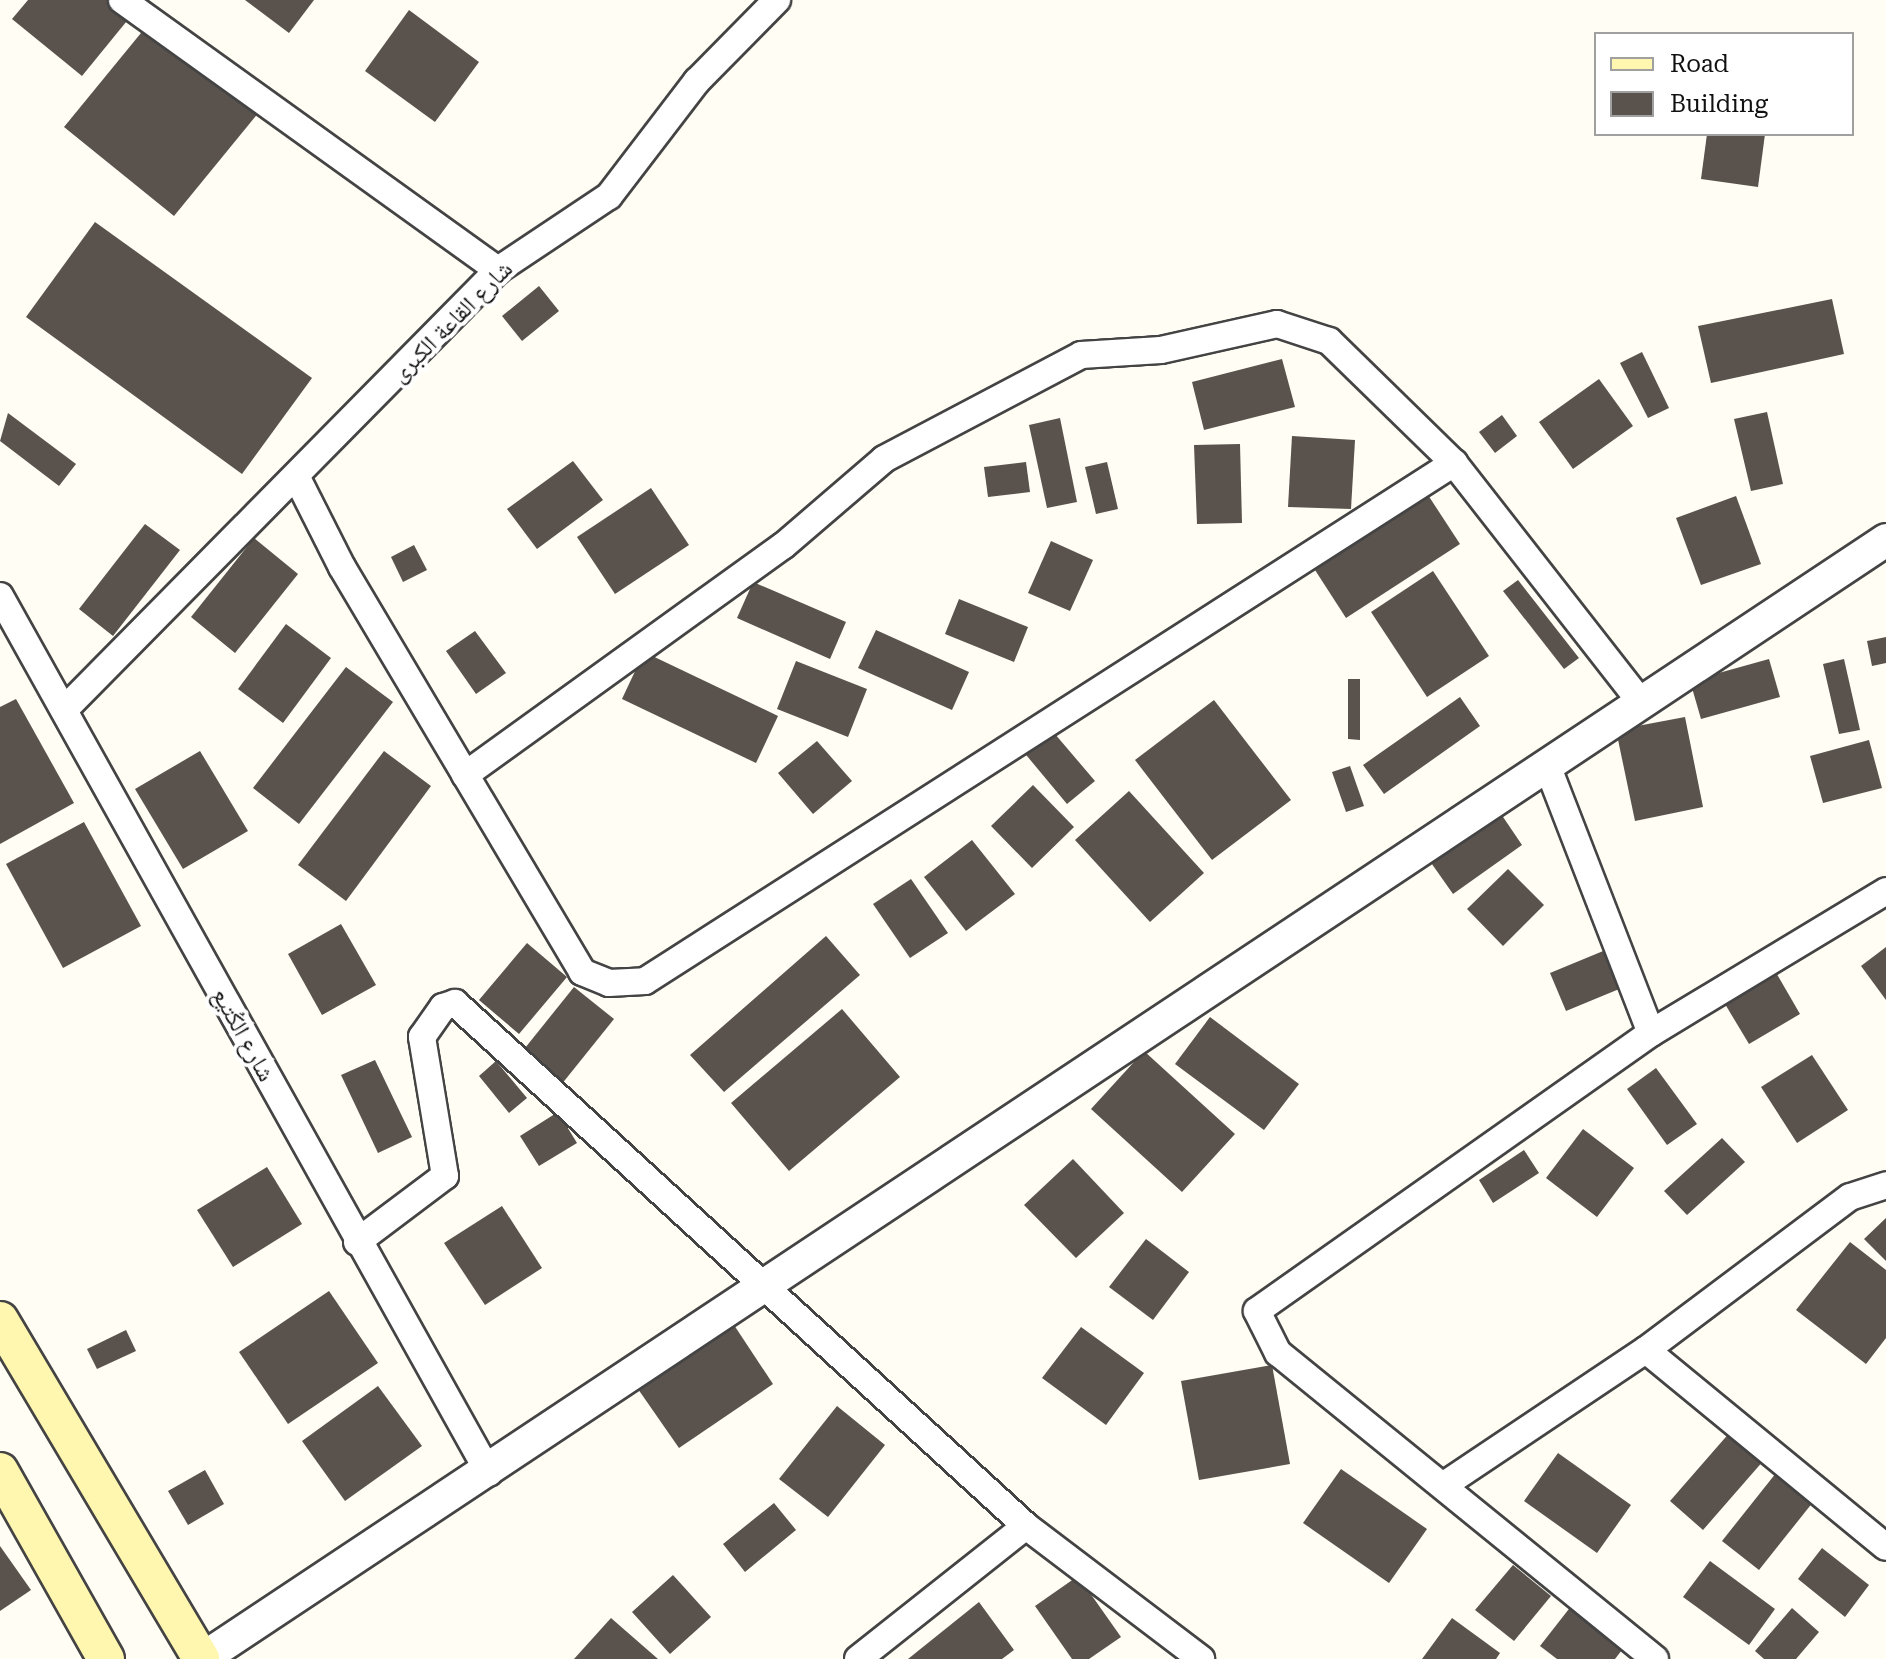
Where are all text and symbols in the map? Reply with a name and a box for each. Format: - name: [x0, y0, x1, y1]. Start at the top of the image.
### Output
- legend: [1594, 32, 1854, 136]
- text: Road: [1670, 50, 1729, 78]
- text: Building: [1670, 90, 1768, 118]
- street label: شارع القاعة الكبرى: [385, 255, 519, 389]
- street label: شارع الكُتيع: [206, 983, 280, 1087]

